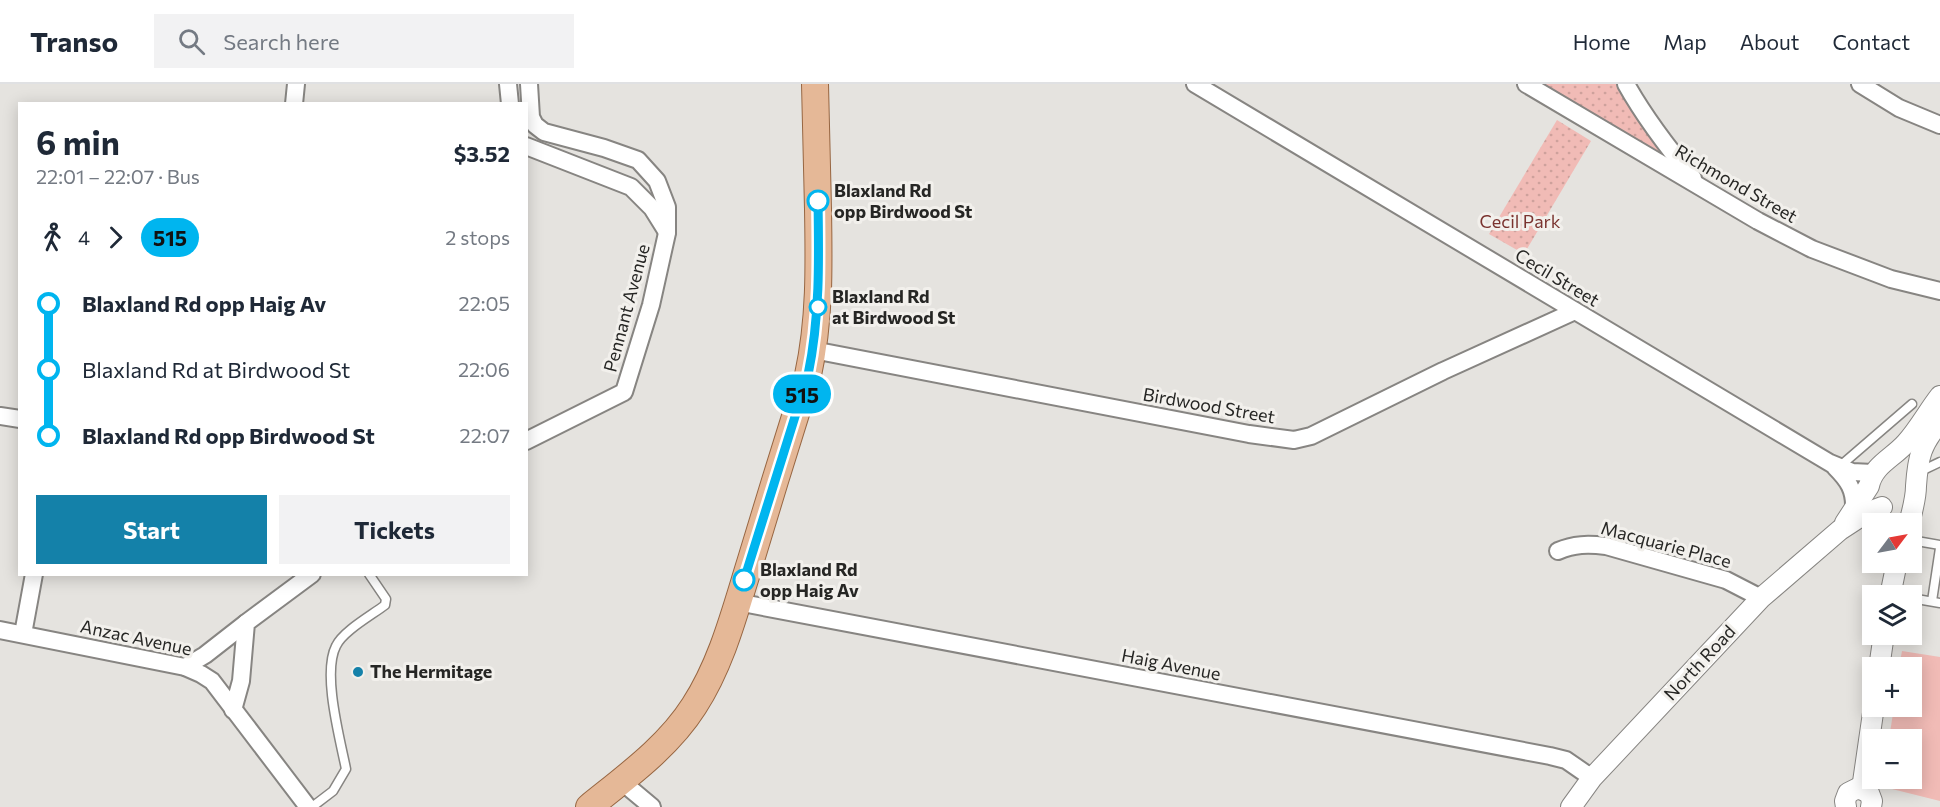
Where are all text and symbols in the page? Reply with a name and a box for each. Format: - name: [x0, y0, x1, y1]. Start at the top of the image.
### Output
- search box: [154, 14, 574, 68]
- text: Transo: [30, 24, 118, 58]
- icon: search: [175, 25, 208, 58]
- text: Search here: [223, 28, 340, 55]
- text: Home: [1573, 29, 1630, 54]
- text: Map: [1663, 29, 1707, 54]
- text: About: [1740, 29, 1799, 54]
- text: Contact: [1832, 29, 1910, 54]
- text: 6 min: [36, 121, 120, 162]
- street label: Richmond Street: [1672, 139, 1801, 227]
- text: $3.52: [454, 140, 510, 167]
- text: 22:01 – 22:07 · Bus: [36, 164, 200, 188]
- place label: Blaxland Rd opp Birdwood St: [834, 179, 973, 222]
- marker: Blaxland Rd opp Birdwood St: [807, 190, 829, 212]
- park label: Cecil Park: [1479, 210, 1561, 232]
- icon: walk: [36, 221, 69, 254]
- icon: forward: [99, 221, 132, 254]
- text: 4: [78, 225, 90, 249]
- text: 515: [153, 225, 187, 250]
- text: 2 stops: [445, 225, 510, 249]
- street label: Pennant Avenue: [598, 241, 654, 374]
- street label: Cecil Street: [1511, 243, 1604, 311]
- place label: Blaxland Rd at Birdwood St: [832, 285, 956, 328]
- text: Blaxland Rd opp Haig Av: [82, 290, 326, 317]
- text: 22:05: [459, 291, 510, 315]
- marker: Blaxland Rd at Birdwood St: [809, 298, 827, 316]
- text: Blaxland Rd at Birdwood St: [82, 356, 350, 383]
- text: 22:06: [458, 357, 510, 381]
- line badge: 515: [768, 374, 836, 414]
- text: 515: [785, 382, 819, 407]
- street label: Birdwood Street: [1141, 383, 1277, 427]
- text: Blaxland Rd opp Birdwood St: [82, 422, 375, 449]
- text: 22:07: [460, 423, 510, 447]
- button: Start: [36, 495, 267, 564]
- button: Tickets: [279, 495, 510, 564]
- north arrow: [1862, 513, 1922, 573]
- map controls: [1862, 513, 1922, 789]
- street label: Macquarie Place: [1599, 516, 1734, 572]
- place label: Blaxland Rd opp Haig Av: [760, 558, 859, 601]
- marker: Blaxland Rd opp Haig Av: [733, 569, 755, 591]
- button: layers: [1862, 585, 1922, 645]
- street label: Anzac Avenue: [78, 614, 194, 660]
- street label: North Road: [1659, 620, 1740, 704]
- street label: Haig Avenue: [1120, 644, 1223, 684]
- button: +: [1862, 657, 1922, 717]
- place label: The Hermitage: [370, 660, 492, 682]
- marker: The Hermitage: [351, 665, 365, 679]
- button: −: [1862, 729, 1922, 789]

